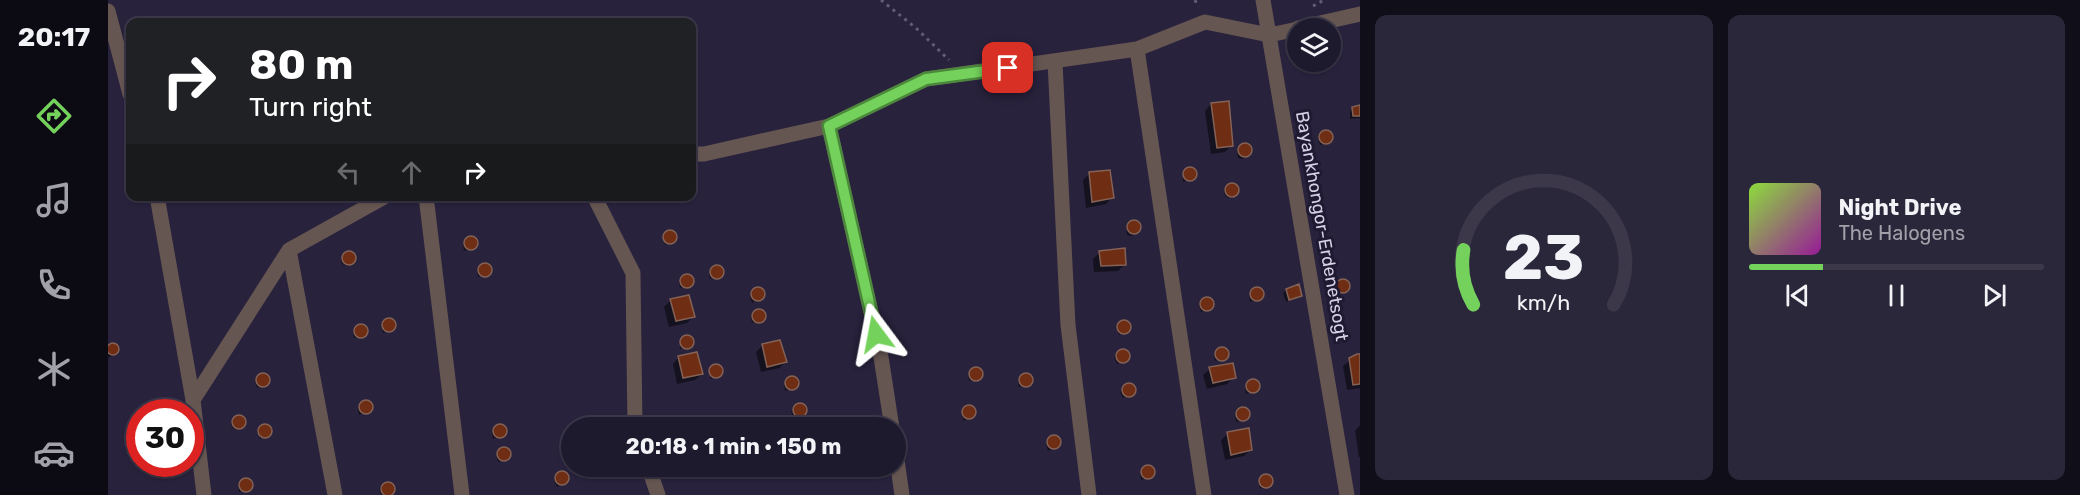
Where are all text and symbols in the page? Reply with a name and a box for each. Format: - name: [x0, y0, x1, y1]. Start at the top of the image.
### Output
- map controls: [1287, 18, 1341, 72]
- button: layers: [1287, 18, 1341, 72]
- text: 20:17: [18, 21, 90, 53]
- text: 80 m: [249, 40, 353, 90]
- icon: right: [150, 42, 228, 120]
- pin: [982, 42, 1033, 93]
- icon: arrive: [991, 51, 1024, 84]
- text: Turn right: [249, 91, 372, 123]
- icon: directions: [33, 95, 75, 137]
- street label: Bayankhongor-Erdenetsogt: [1291, 109, 1353, 343]
- icon: left: [332, 156, 365, 189]
- icon: ahead: [395, 156, 428, 189]
- icon: right: [458, 156, 491, 189]
- icon: music: [33, 179, 75, 221]
- text: Night Drive: [1839, 194, 1961, 221]
- text: 23: [1503, 221, 1585, 295]
- text: The Halogens: [1839, 221, 1965, 245]
- icon: phone: [33, 264, 75, 306]
- icon: previous: [1781, 279, 1814, 312]
- icon: pause: [1880, 279, 1913, 312]
- icon: next: [1978, 279, 2011, 312]
- text: km/h: [1517, 290, 1571, 315]
- position arrow: [844, 302, 908, 366]
- icon: climate: [33, 348, 75, 390]
- speed limit sign: 30: [126, 399, 204, 477]
- icon: car: [33, 432, 75, 474]
- text: 20:18 · 1 min · 150 m: [626, 433, 841, 460]

